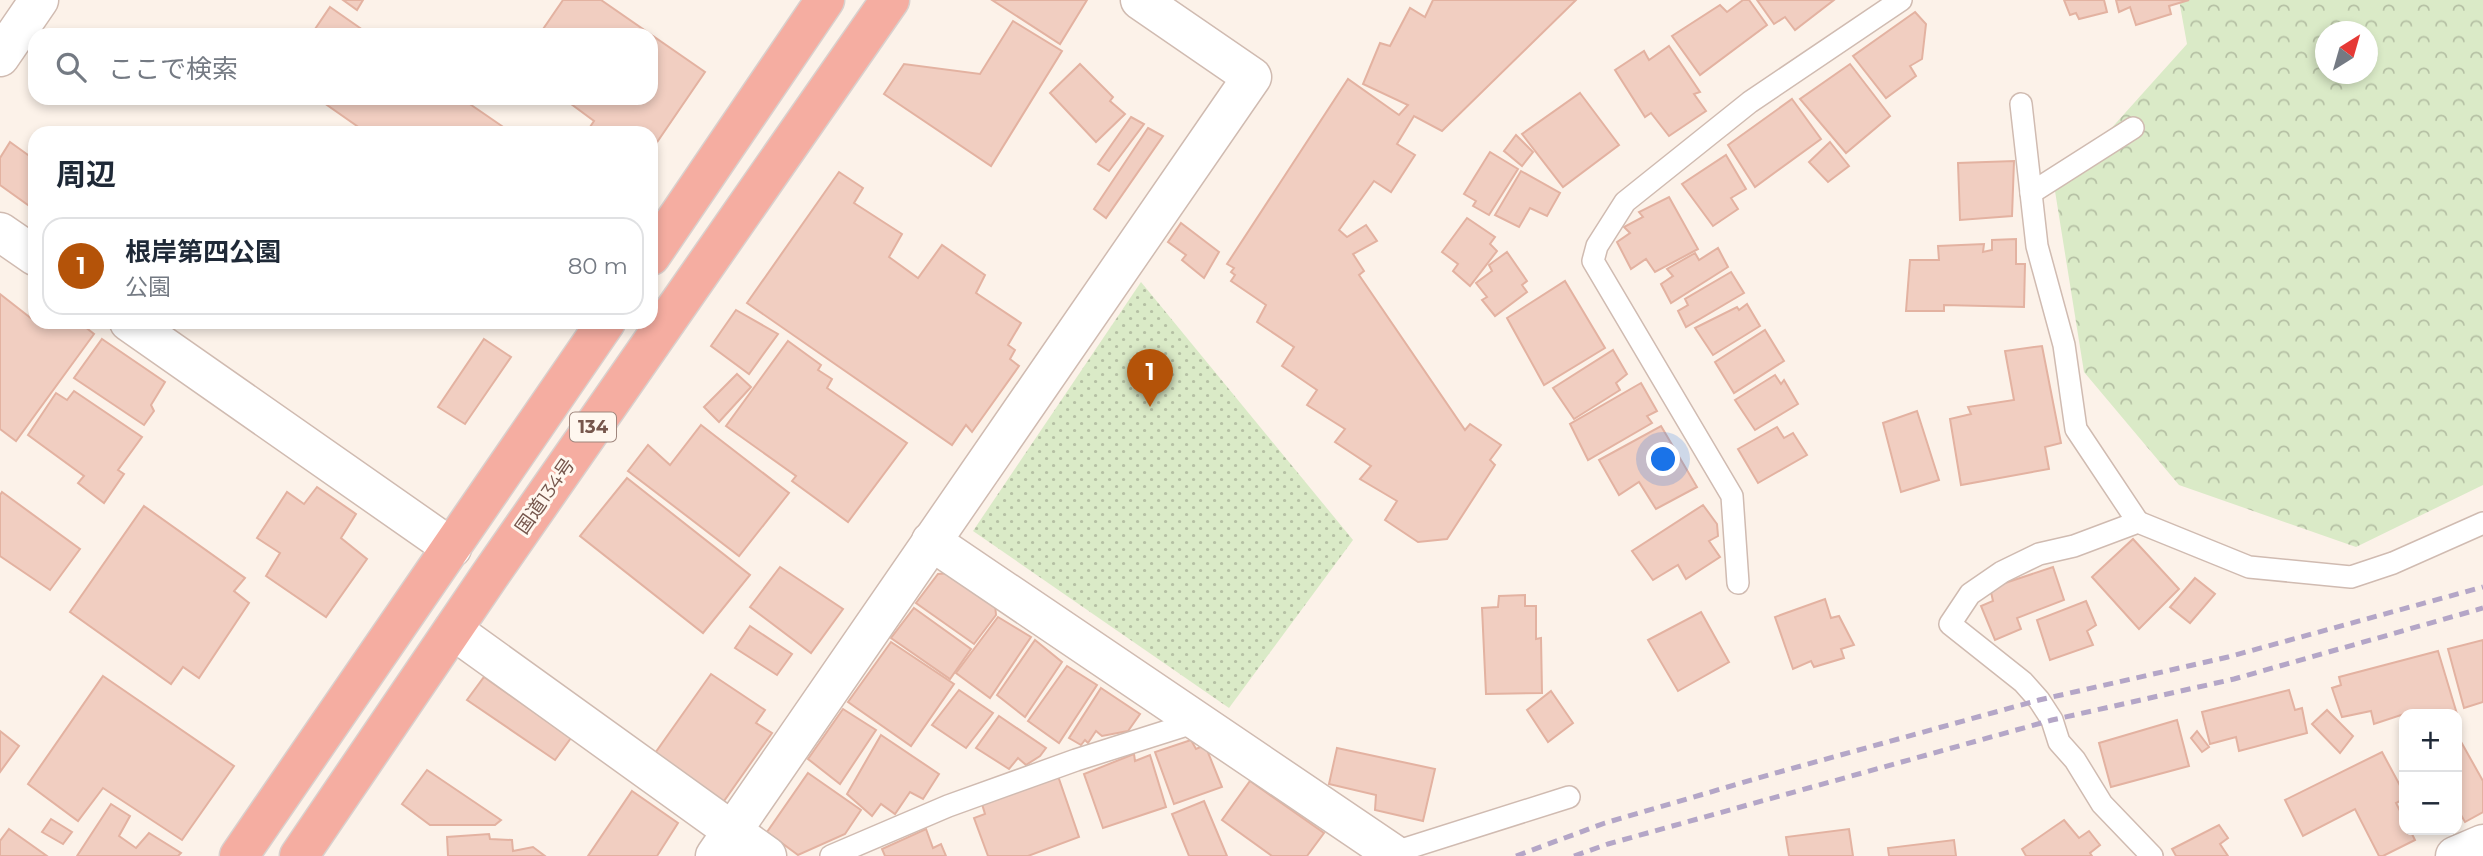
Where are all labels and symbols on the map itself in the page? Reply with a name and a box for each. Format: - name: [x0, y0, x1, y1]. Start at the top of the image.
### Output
- north arrow: [2315, 21, 2378, 84]
- pin: 1: [1127, 349, 1173, 407]
- road number: 134: [570, 412, 616, 442]
- your location: [1646, 442, 1680, 476]
- street label: 国道134号: [511, 454, 579, 538]

